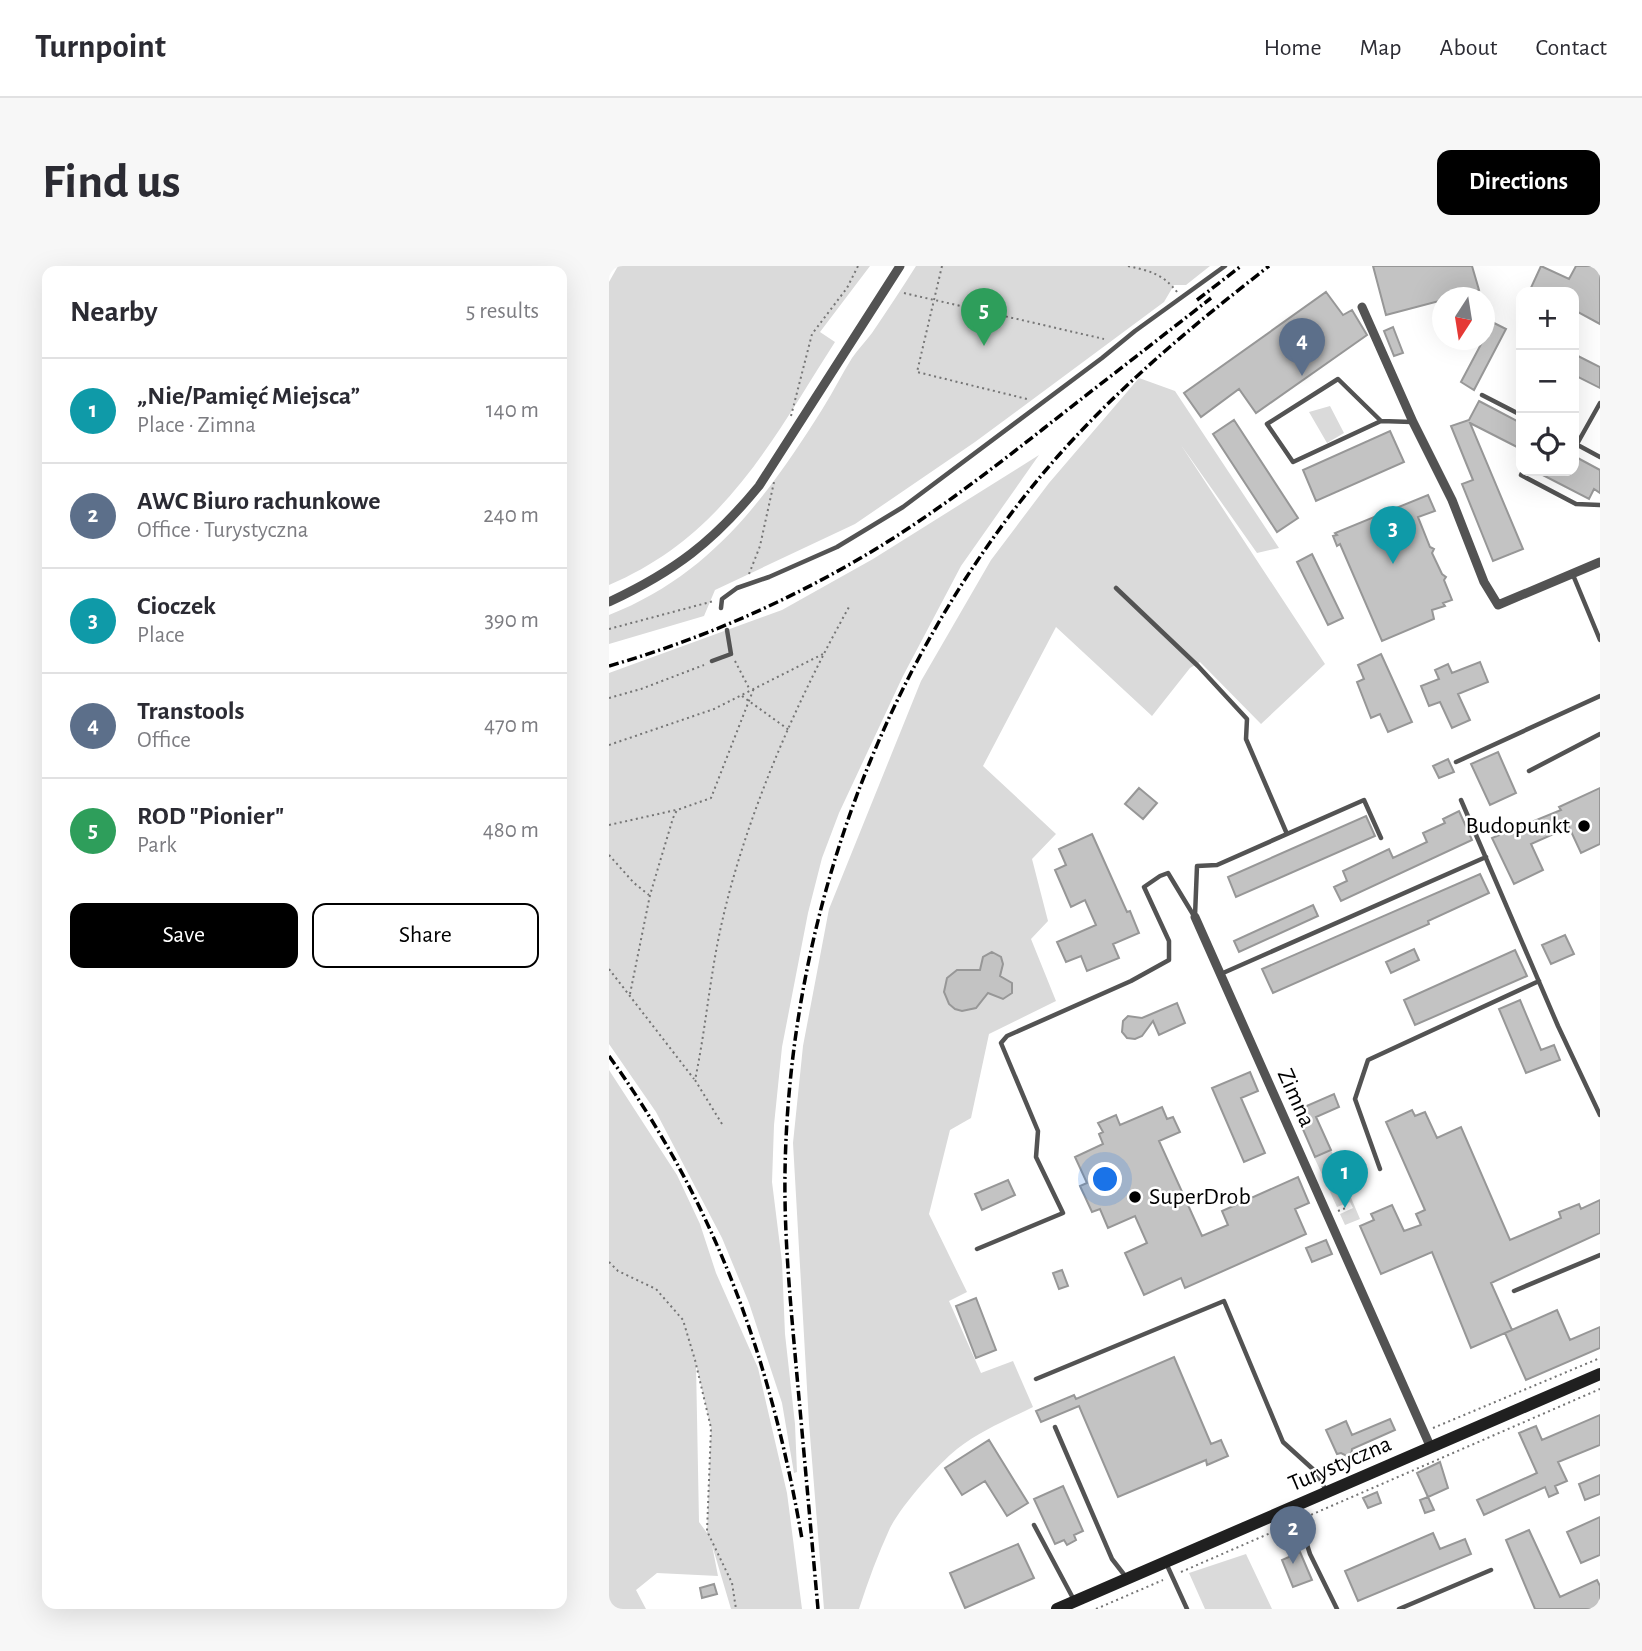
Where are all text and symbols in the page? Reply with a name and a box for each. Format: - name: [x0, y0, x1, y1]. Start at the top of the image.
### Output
- text: Turnpoint: [35, 31, 166, 64]
- text: Home: [1264, 36, 1322, 60]
- text: Map: [1360, 36, 1402, 60]
- text: About: [1440, 36, 1497, 60]
- text: Contact: [1535, 36, 1607, 60]
- button: Directions: [1437, 150, 1600, 215]
- text: Find us: [42, 158, 181, 207]
- north arrow: [1432, 287, 1495, 350]
- map controls: [1516, 287, 1579, 476]
- button: +: [1516, 287, 1579, 350]
- pin: 5: [961, 288, 1007, 346]
- text: Nearby: [70, 297, 158, 327]
- text: 5 results: [466, 300, 539, 323]
- pin: 4: [1279, 318, 1325, 376]
- button: −: [1516, 350, 1579, 413]
- text: „Nie/Pamięć Miejsca”: [137, 383, 360, 409]
- text: 1: [89, 399, 97, 422]
- text: 140 m: [486, 399, 539, 422]
- button: locate: [1516, 413, 1579, 476]
- text: Place · Zimna: [137, 414, 256, 437]
- text: AWC Biuro rachunkowe: [137, 488, 380, 514]
- text: 2: [88, 504, 98, 527]
- text: 240 m: [483, 504, 539, 527]
- pin: 3: [1370, 506, 1416, 564]
- text: Office · Turystyczna: [137, 519, 308, 542]
- text: Cioczek: [137, 593, 216, 619]
- text: 3: [88, 609, 98, 632]
- text: 390 m: [484, 609, 539, 632]
- text: Place: [137, 624, 185, 647]
- text: Transtools: [137, 698, 245, 724]
- text: 4: [87, 714, 99, 737]
- text: 470 m: [484, 714, 539, 737]
- text: Office: [137, 729, 191, 752]
- text: ROD "Pionier": [137, 803, 284, 829]
- place label: Budopunkt: [1465, 814, 1570, 838]
- marker: Budopunkt: [1576, 818, 1592, 834]
- text: 5: [88, 819, 98, 842]
- text: 480 m: [483, 819, 539, 842]
- text: Park: [137, 834, 177, 857]
- button: Save: [70, 903, 298, 968]
- button: Share: [312, 903, 539, 968]
- street label: Zimna: [1273, 1065, 1319, 1131]
- pin: 1: [1322, 1150, 1368, 1208]
- your location: [1088, 1162, 1122, 1196]
- place label: SuperDrob: [1149, 1185, 1251, 1209]
- marker: SuperDrob: [1127, 1189, 1143, 1205]
- street label: Turystyczna: [1285, 1432, 1395, 1496]
- pin: 2: [1270, 1506, 1316, 1564]

